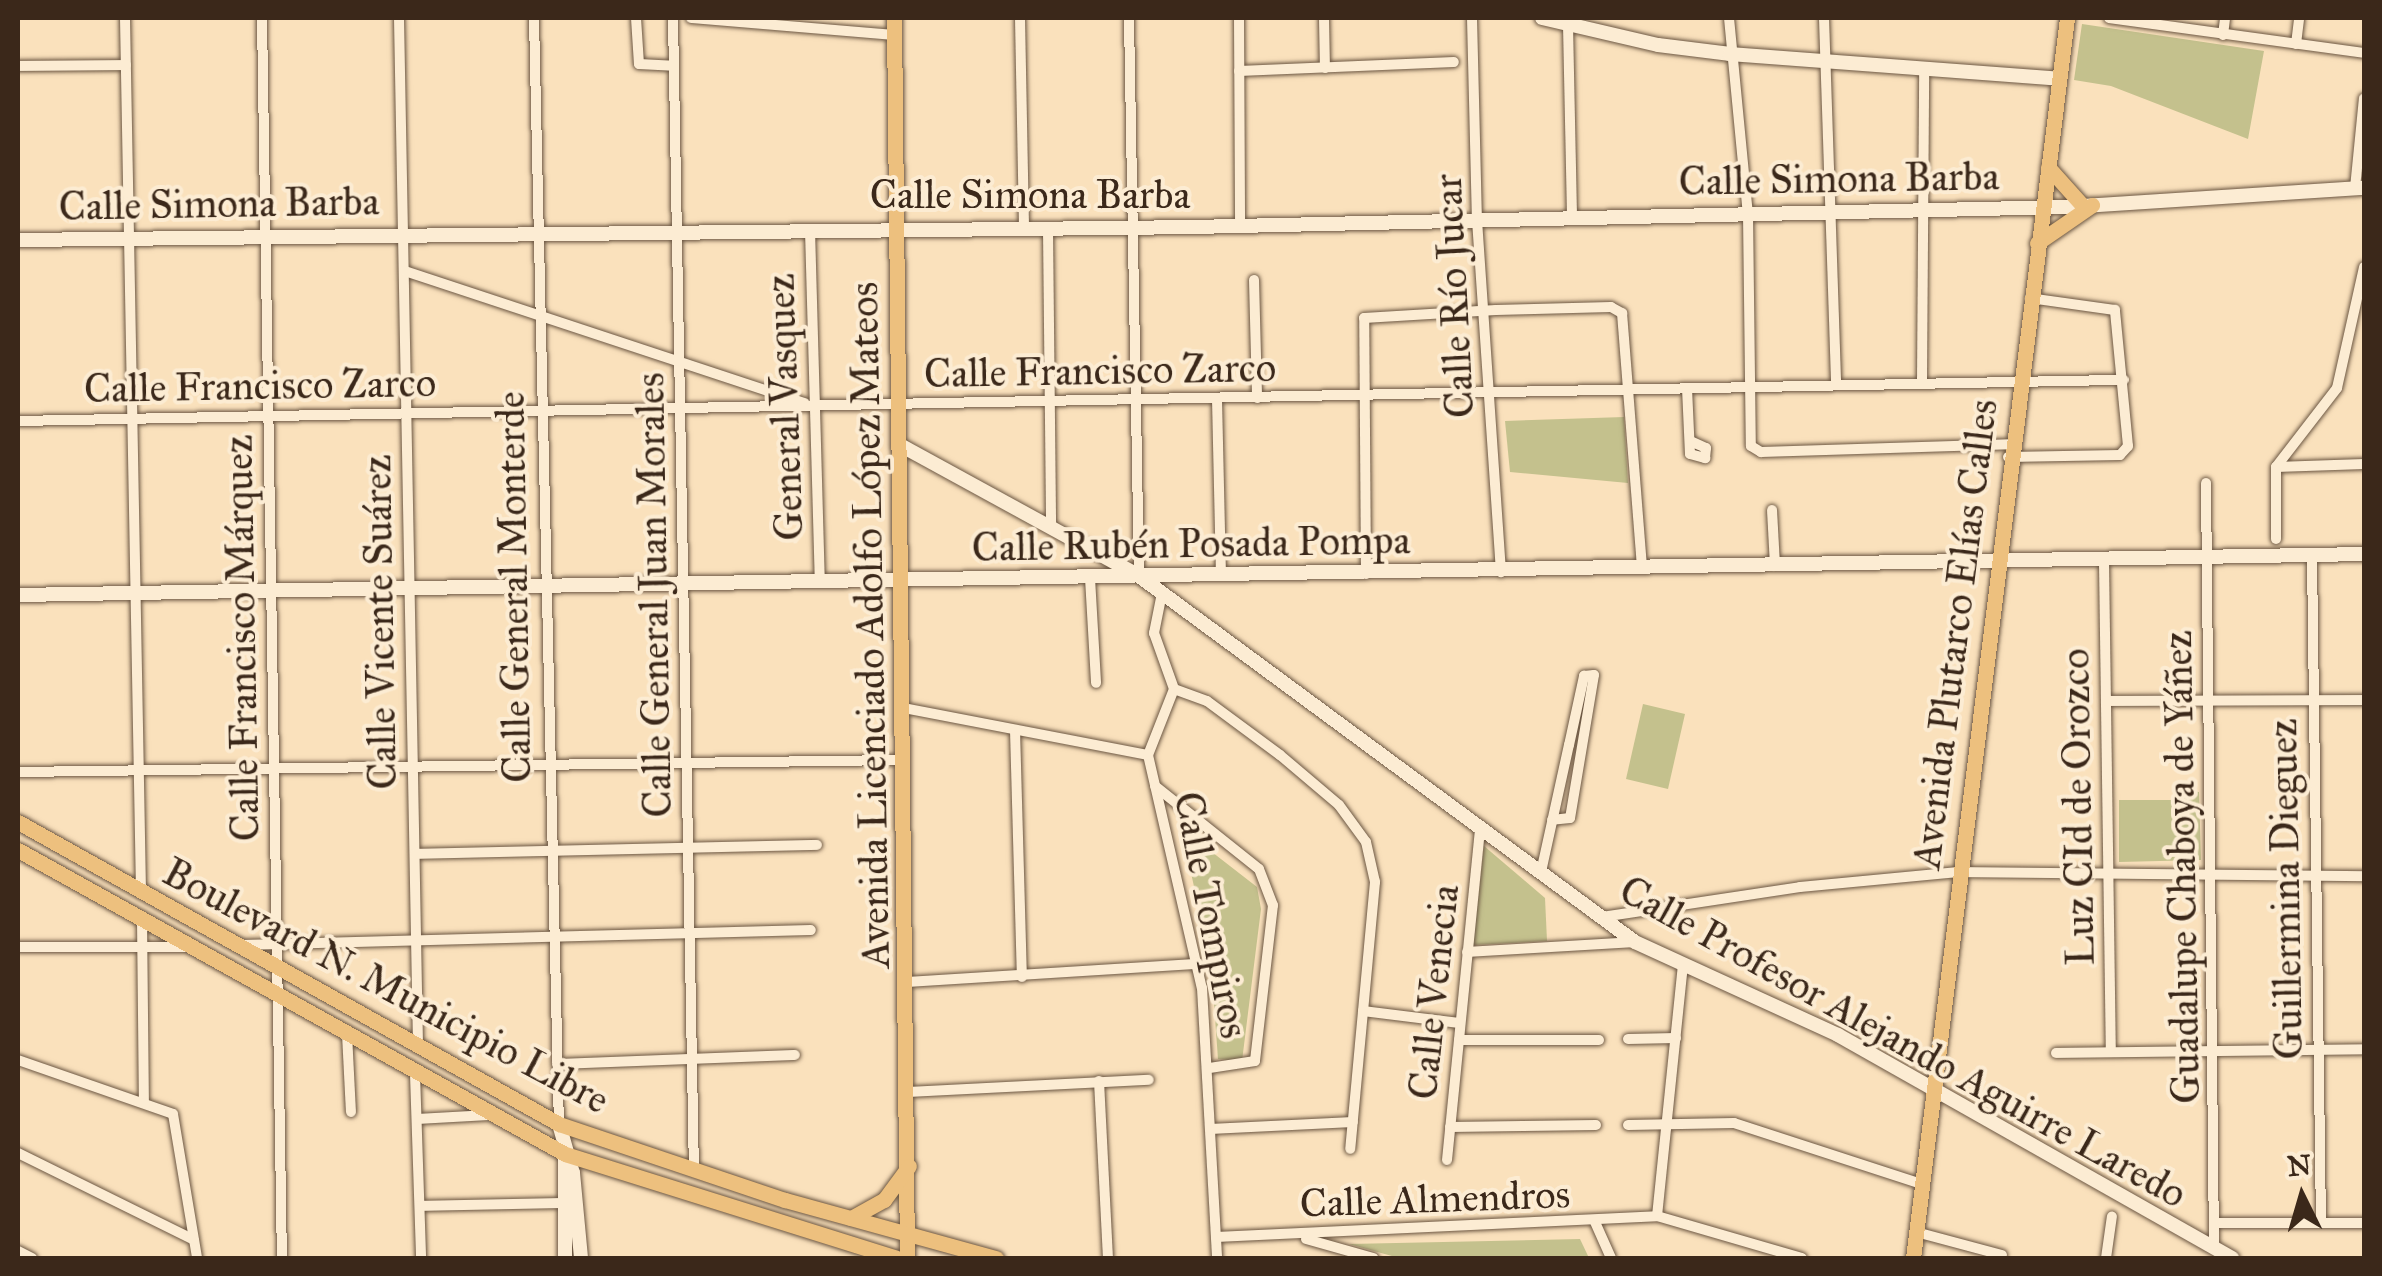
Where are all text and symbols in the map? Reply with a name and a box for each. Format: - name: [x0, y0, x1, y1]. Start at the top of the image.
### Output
- street label: Calle Simona Barba: [1678, 152, 2000, 206]
- street label: Calle Simona Barba: [870, 171, 1190, 219]
- street label: Calle Río Jucar: [1424, 173, 1484, 419]
- street label: Calle Simona Barba: [58, 177, 380, 231]
- street label: General Vasquez: [756, 273, 814, 541]
- street label: Avenida Licenciado Adolfo López Mateos: [840, 281, 900, 969]
- street label: Calle Francisco Zarco: [924, 344, 1276, 398]
- street label: Calle Francisco Zarco: [84, 359, 436, 413]
- street label: Calle General Juan Morales: [626, 372, 682, 818]
- street label: Calle General Monterde: [487, 391, 541, 783]
- street label: Avenida Plutarco Elías Calles: [1902, 396, 2008, 872]
- street label: Calle Francisco Márquez: [214, 434, 270, 842]
- street label: Calle Vicente Suárez: [353, 454, 407, 790]
- street label: Calle Rubén Posada Pompa: [971, 516, 1411, 572]
- street label: Guadalupe Chaboya de Yáñez: [2154, 630, 2210, 1104]
- street label: Luz CId de Orozco: [2051, 648, 2105, 966]
- street label: Guillermina Dieguez: [2259, 718, 2313, 1060]
- street label: Calle Tompiros: [1164, 788, 1258, 1042]
- street label: Boulevard N. Municipio Libre: [155, 848, 617, 1124]
- street label: Calle Profesor Alejando Aguirre Laredo: [1611, 866, 2195, 1218]
- street label: Calle Venecia: [1399, 882, 1469, 1102]
- north arrow: [2252, 1146, 2352, 1246]
- text: N: [2286, 1147, 2313, 1184]
- street label: Calle Almendros: [1299, 1170, 1571, 1228]

